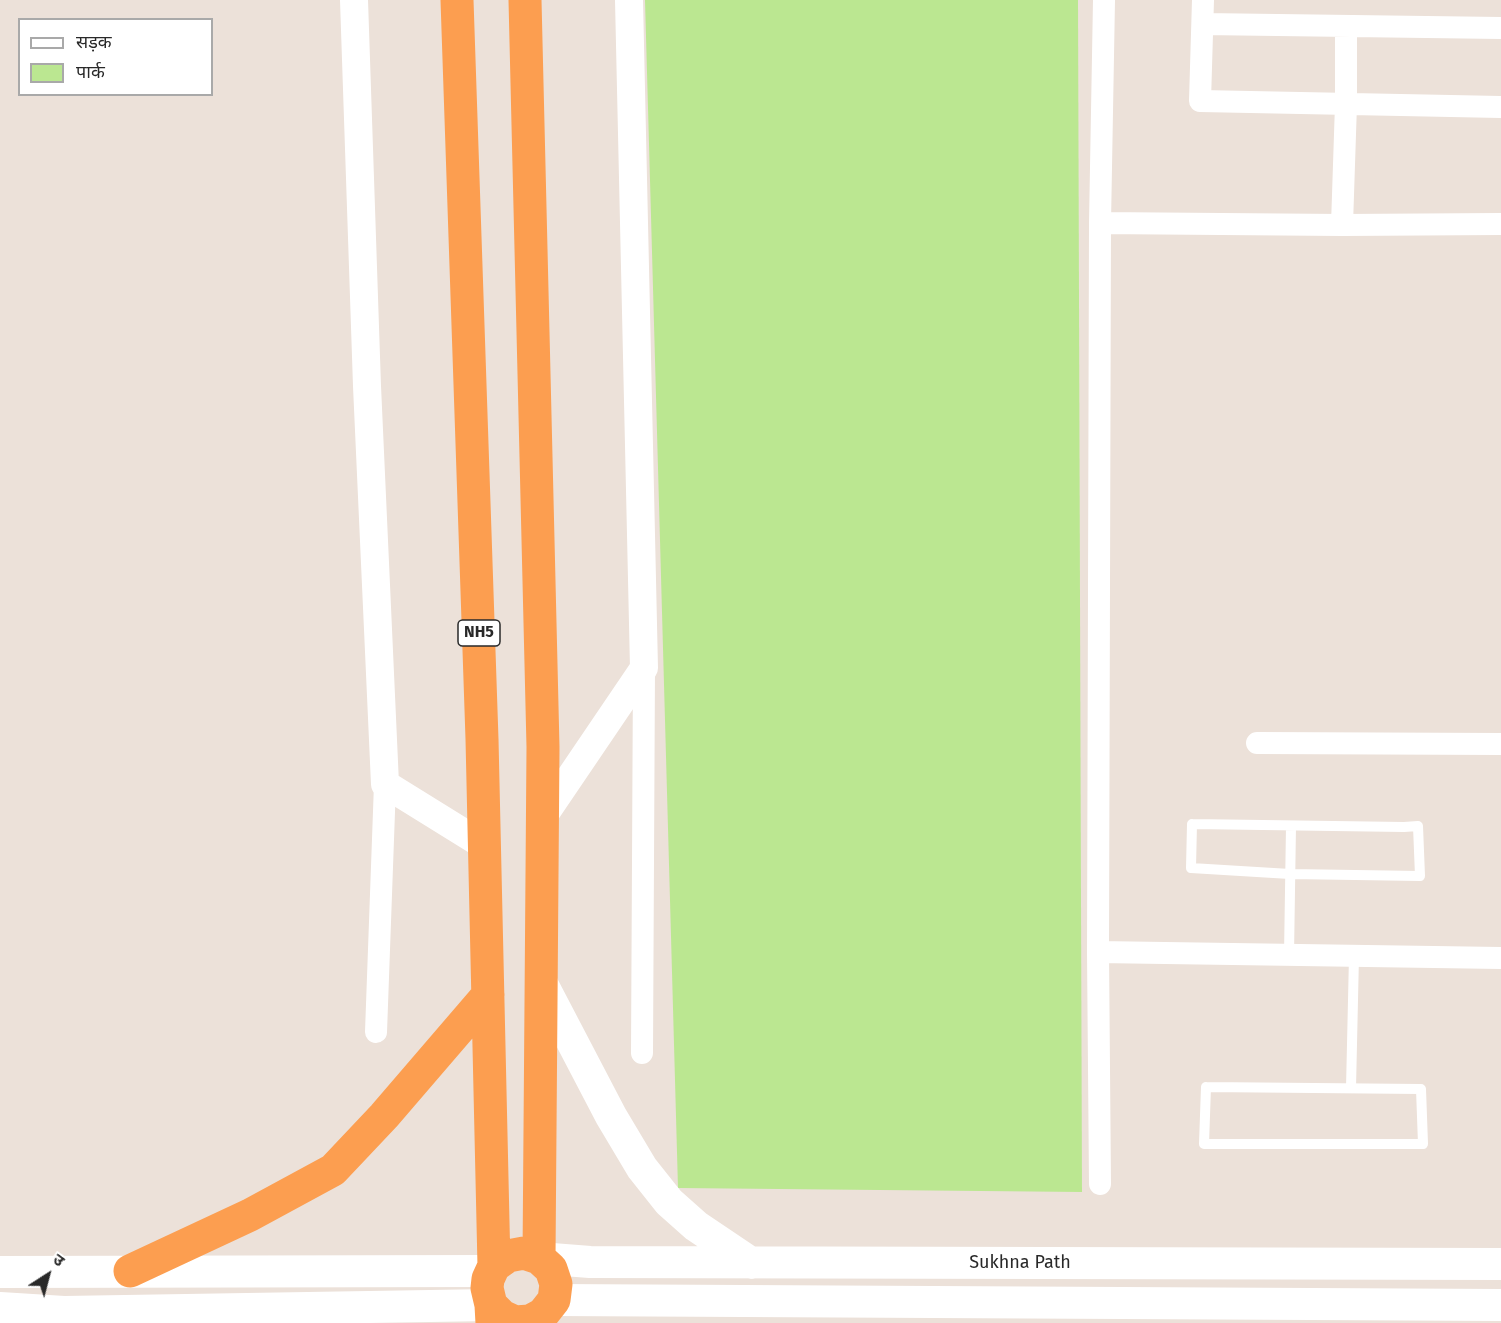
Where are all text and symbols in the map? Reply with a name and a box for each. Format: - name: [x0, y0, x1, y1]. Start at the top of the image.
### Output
- legend: [18, 18, 213, 96]
- text: सड़क: [76, 31, 112, 53]
- text: पार्क: [76, 61, 105, 83]
- road number: NH5: [458, 620, 500, 646]
- north arrow: [18, 1245, 78, 1305]
- text: उ: [49, 1250, 68, 1270]
- street label: Sukhna Path: [969, 1252, 1071, 1274]

